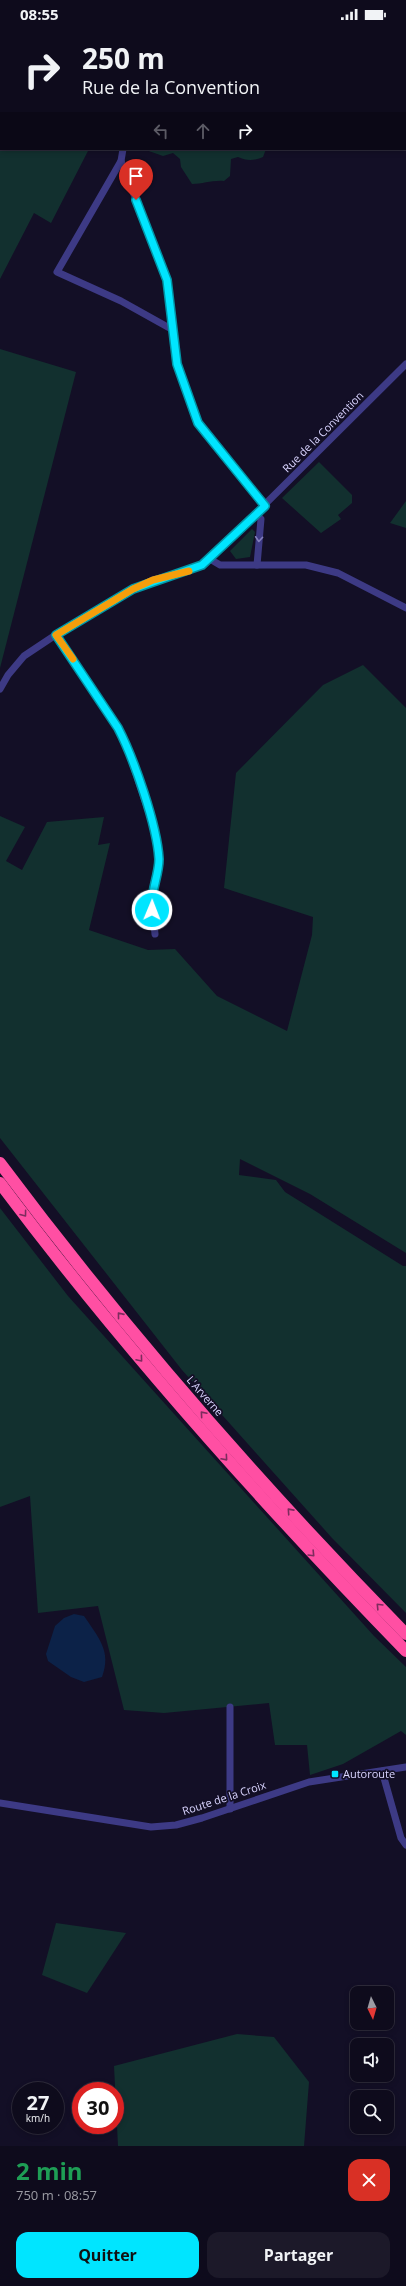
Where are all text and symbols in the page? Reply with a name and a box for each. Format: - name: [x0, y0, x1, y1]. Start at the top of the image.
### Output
- text: 08:55: [20, 4, 59, 24]
- text: 250 m: [82, 39, 165, 77]
- icon: right: [16, 44, 68, 96]
- text: Rue de la Convention: [82, 75, 260, 99]
- icon: left: [150, 120, 172, 142]
- icon: ahead: [192, 120, 214, 142]
- icon: right: [234, 120, 256, 142]
- pin: [119, 159, 153, 200]
- icon: arrive: [125, 165, 147, 187]
- street label: Rue de la Convention: [279, 388, 366, 475]
- one-way arrow: [255, 536, 264, 542]
- position arrow: [131, 889, 173, 931]
- one-way arrow: [19, 1210, 26, 1217]
- one-way arrow: [117, 1312, 124, 1319]
- one-way arrow: [136, 1354, 143, 1361]
- street label: L'Arverne: [184, 1372, 227, 1419]
- one-way arrow: [201, 1412, 208, 1419]
- one-way arrow: [220, 1453, 227, 1460]
- one-way arrow: [287, 1508, 294, 1516]
- one-way arrow: [307, 1549, 315, 1557]
- one-way arrow: [376, 1603, 384, 1611]
- place label: Autoroute: [343, 1766, 395, 1781]
- marker: Autoroute: [330, 1769, 340, 1779]
- street label: Route de la Croix: [180, 1777, 268, 1818]
- north arrow: [350, 1986, 394, 2030]
- map controls: [350, 1986, 394, 2134]
- button: sound: [350, 2038, 394, 2082]
- speed limit sign: 30: [72, 2082, 124, 2134]
- text: 27: [27, 2089, 49, 2116]
- button: search: [350, 2090, 394, 2134]
- text: km/h: [26, 2111, 50, 2125]
- text: 2 min: [16, 2154, 83, 2187]
- button: close: [348, 2159, 390, 2201]
- text: 750 m · 08:57: [16, 2186, 97, 2204]
- button: Quitter: [16, 2232, 199, 2278]
- button: Partager: [207, 2232, 390, 2278]

